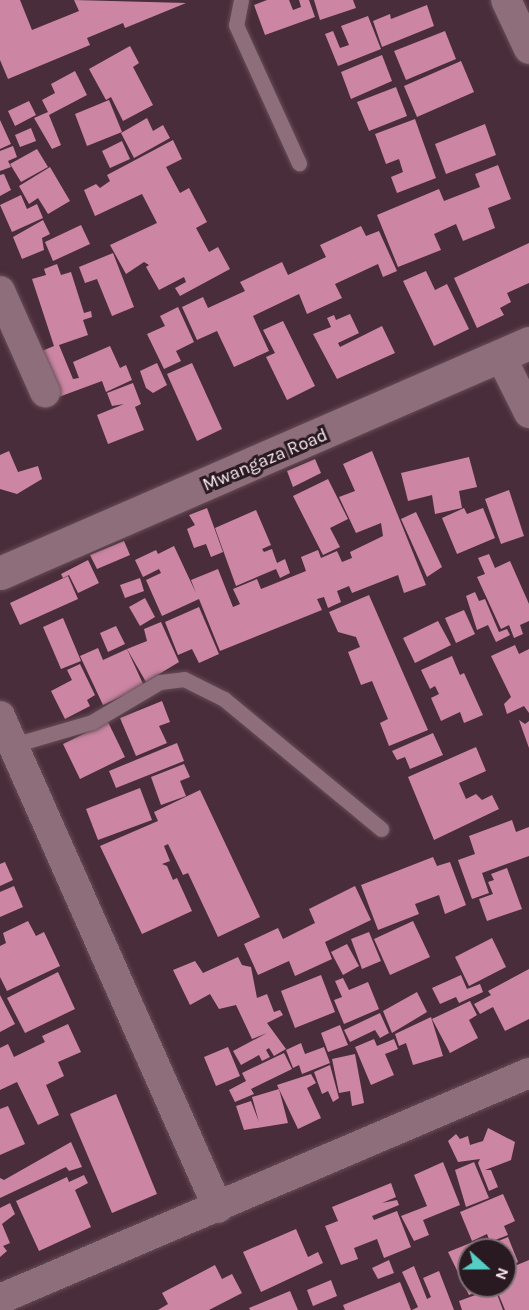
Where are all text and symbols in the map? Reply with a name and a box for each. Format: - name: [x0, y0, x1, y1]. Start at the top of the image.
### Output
- street label: Mwangaza Road: [199, 424, 331, 496]
- north arrow: [457, 1238, 517, 1298]
- text: N: [491, 1265, 513, 1283]

